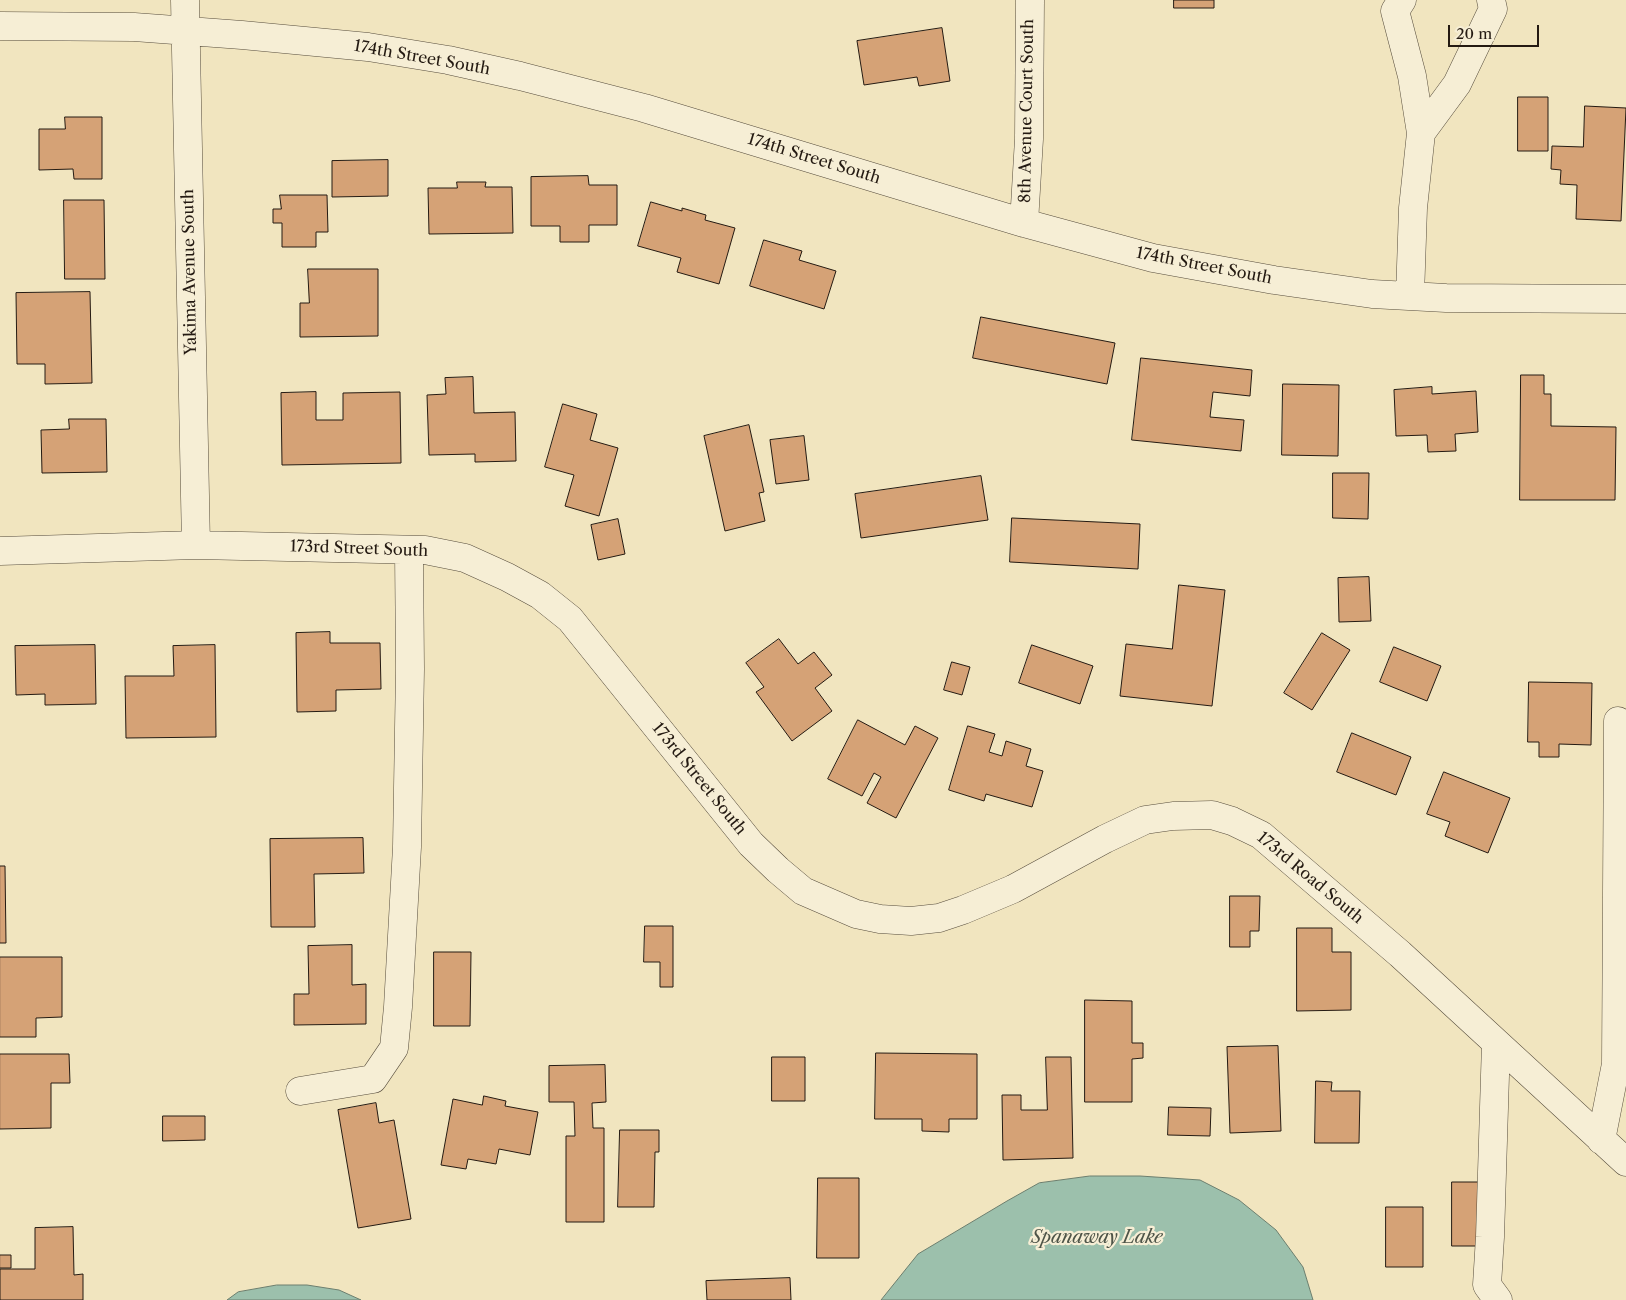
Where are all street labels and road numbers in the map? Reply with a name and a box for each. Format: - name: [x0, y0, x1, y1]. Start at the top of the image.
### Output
- street label: 8th Avenue Court South: [1016, 19, 1038, 203]
- street label: 174th Street South: [352, 37, 492, 79]
- street label: 174th Street South: [745, 130, 883, 188]
- street label: Yakima Avenue South: [179, 189, 201, 355]
- street label: 174th Street South: [1135, 243, 1273, 289]
- street label: 173rd Street South: [289, 537, 429, 561]
- street label: 173rd Street South: [648, 719, 750, 839]
- street label: 173rd Road South: [1253, 828, 1367, 928]

